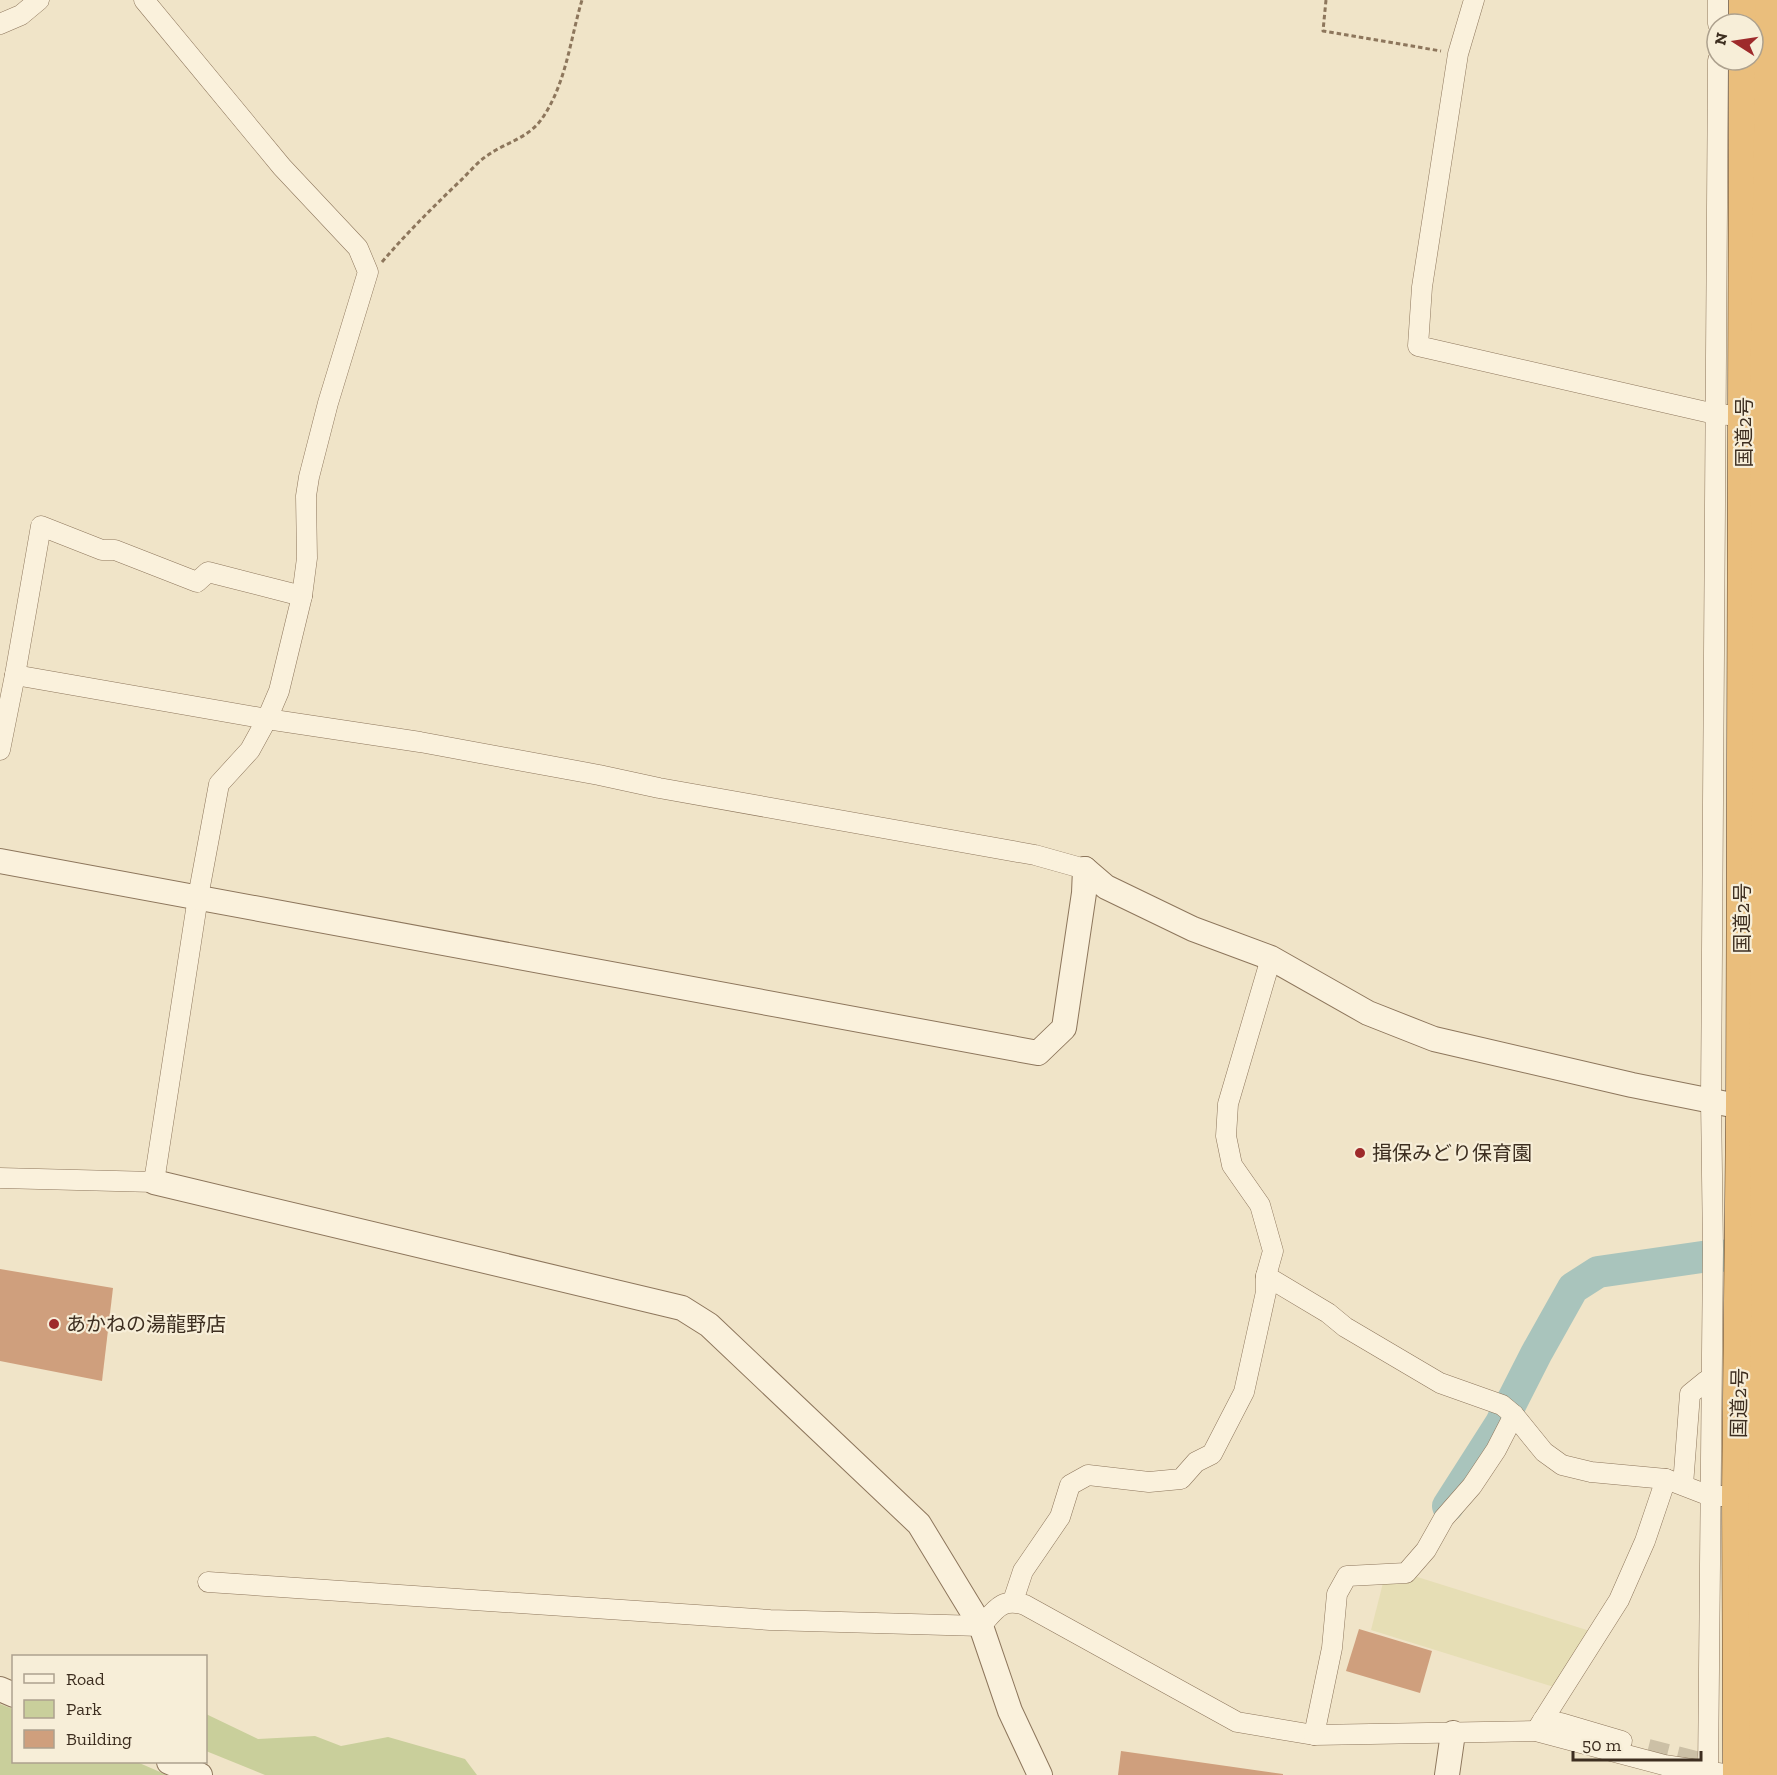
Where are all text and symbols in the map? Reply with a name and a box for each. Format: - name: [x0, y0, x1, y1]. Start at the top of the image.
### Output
- north arrow: [1705, 12, 1765, 72]
- text: N: [1710, 31, 1731, 47]
- street label: 国道2号: [1732, 397, 1756, 467]
- street label: 国道2号: [1730, 883, 1754, 953]
- place label: 揖保みどり保育園: [1372, 1141, 1532, 1165]
- marker: 揖保みどり保育園: [1353, 1146, 1367, 1160]
- place label: あかねの湯龍野店: [66, 1312, 226, 1336]
- marker: あかねの湯龍野店: [47, 1317, 61, 1331]
- street label: 国道2号: [1726, 1368, 1752, 1438]
- legend: [12, 1655, 207, 1763]
- text: Road: [66, 1668, 105, 1690]
- text: Park: [66, 1698, 102, 1720]
- scale bar: [1573, 1724, 1700, 1762]
- text: Building: [66, 1728, 132, 1750]
- text: 50 m: [1582, 1734, 1622, 1756]

